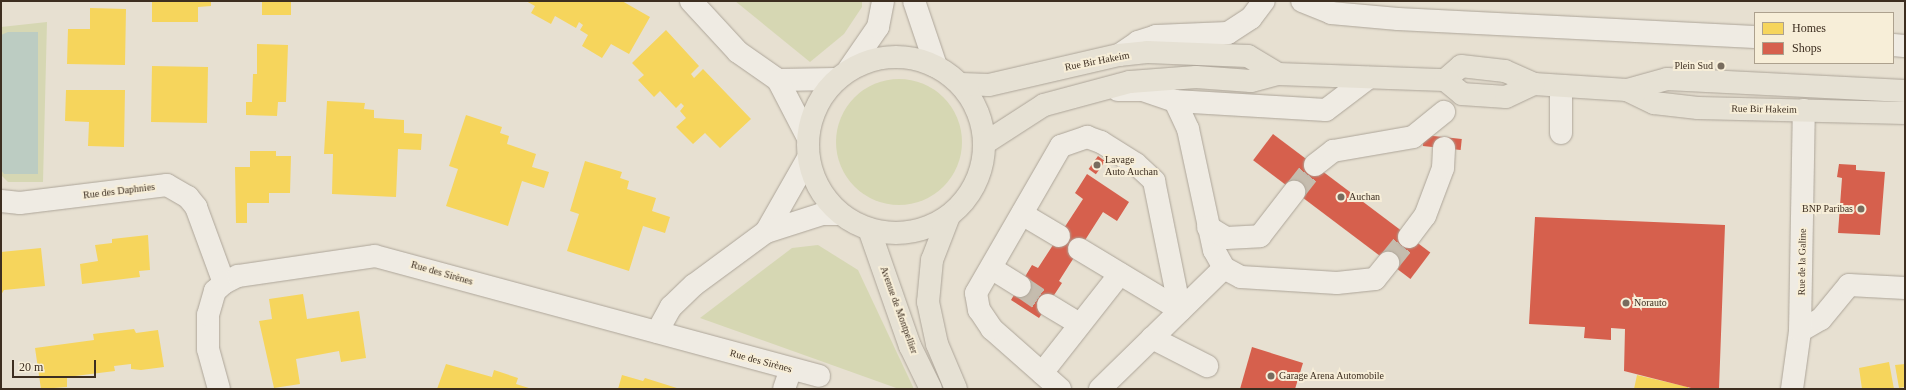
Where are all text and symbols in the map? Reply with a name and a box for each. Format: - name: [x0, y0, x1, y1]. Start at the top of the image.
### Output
- legend: [1754, 12, 1894, 64]
- text: Homes: [1792, 21, 1826, 35]
- text: Shops: [1792, 41, 1821, 55]
- street label: Rue Bir Hakeim: [1064, 49, 1130, 73]
- place label: Plein Sud: [1674, 60, 1713, 72]
- marker: Plein Sud: [1716, 61, 1726, 71]
- street label: Rue Bir Hakeim: [1731, 102, 1797, 116]
- place label: Lavage Auto Auchan: [1105, 153, 1159, 176]
- marker: Lavage Auto Auchan: [1092, 160, 1102, 170]
- street label: Rue des Daphnies: [82, 181, 156, 201]
- place label: Auchan: [1349, 191, 1380, 203]
- marker: Auchan: [1336, 192, 1346, 202]
- place label: BNP Paribas: [1802, 203, 1853, 215]
- marker: BNP Paribas: [1856, 204, 1866, 214]
- street label: Rue de la Galine: [1795, 228, 1809, 296]
- street label: Rue des Sirènes: [410, 258, 474, 288]
- street label: Avenue de Montpellier: [878, 265, 920, 355]
- place label: Norauto: [1634, 297, 1667, 309]
- marker: Norauto: [1621, 298, 1631, 308]
- street label: Rue des Sirènes: [729, 347, 793, 375]
- scale bar: [14, 352, 98, 378]
- text: 20 m: [19, 360, 43, 374]
- place label: Garage Arena Automobile: [1279, 370, 1385, 382]
- marker: Garage Arena Automobile: [1266, 371, 1276, 381]

